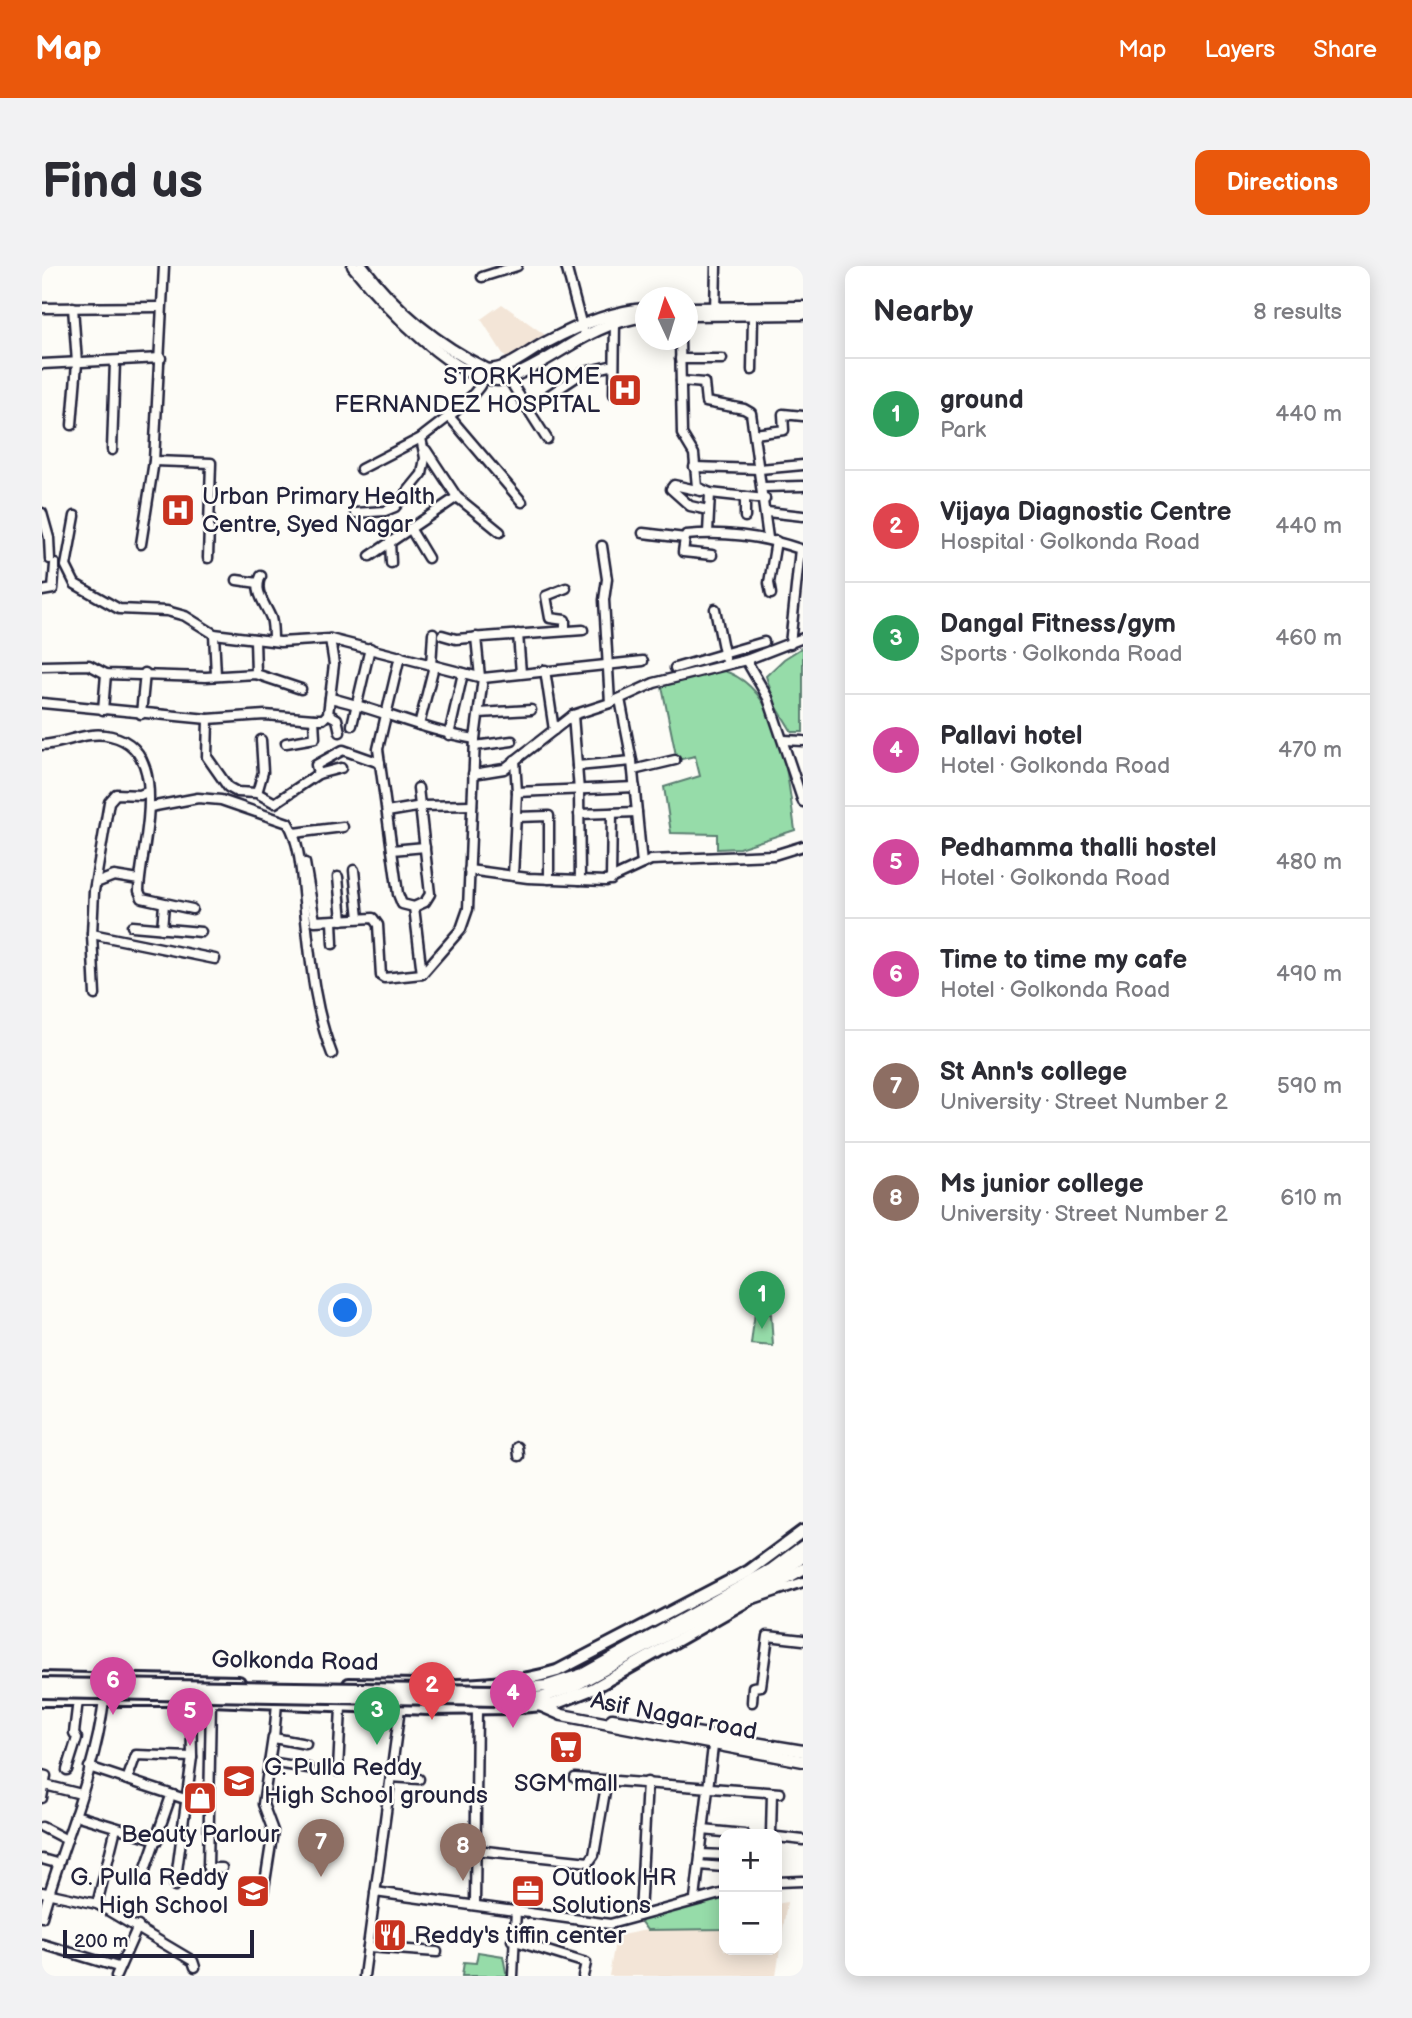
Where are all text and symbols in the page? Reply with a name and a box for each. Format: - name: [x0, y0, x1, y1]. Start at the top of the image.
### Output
- text: Map: [35, 29, 101, 69]
- text: Map: [1118, 35, 1166, 64]
- text: Layers: [1204, 35, 1275, 64]
- text: Share: [1313, 35, 1377, 64]
- button: Directions: [1195, 150, 1370, 215]
- text: Find us: [42, 153, 203, 212]
- north arrow: [635, 287, 698, 350]
- text: Nearby: [873, 294, 973, 330]
- text: 8 results: [1253, 298, 1342, 326]
- place label: STORK HOME FERNANDEZ HOSPITAL: [334, 362, 600, 419]
- hospital icon: STORK HOME FERNANDEZ HOSPITAL: [606, 371, 644, 409]
- text: ground: [940, 385, 1024, 416]
- text: 1: [891, 400, 901, 428]
- text: 440 m: [1275, 400, 1342, 428]
- text: Park: [940, 416, 986, 444]
- place label: Urban Primary Health Centre, Syed Nagar: [202, 482, 435, 539]
- hospital icon: Urban Primary Health Centre, Syed Nagar: [159, 491, 197, 529]
- text: Vijaya Diagnostic Centre: [940, 497, 1231, 528]
- text: 2: [889, 512, 903, 540]
- text: 440 m: [1275, 512, 1342, 540]
- text: Hospital · Golkonda Road: [940, 528, 1200, 556]
- text: Dangal Fitness/gym: [940, 609, 1176, 640]
- text: 3: [889, 624, 903, 652]
- text: 460 m: [1275, 624, 1342, 652]
- text: Sports · Golkonda Road: [940, 640, 1182, 668]
- text: Pallavi hotel: [940, 721, 1083, 752]
- text: 4: [889, 736, 903, 764]
- text: 470 m: [1278, 736, 1342, 764]
- text: Hotel · Golkonda Road: [940, 752, 1170, 780]
- text: Pedhamma thalli hostel: [940, 833, 1216, 864]
- text: 5: [889, 848, 903, 876]
- text: 480 m: [1276, 848, 1342, 876]
- text: Hotel · Golkonda Road: [940, 864, 1170, 892]
- text: Time to time my cafe: [940, 945, 1187, 976]
- text: 6: [889, 960, 903, 988]
- text: 490 m: [1276, 960, 1342, 988]
- text: Hotel · Golkonda Road: [940, 976, 1170, 1004]
- text: St Ann's college: [940, 1057, 1127, 1088]
- text: 7: [890, 1072, 902, 1100]
- text: 590 m: [1277, 1072, 1342, 1100]
- text: University · Street Number 2: [940, 1088, 1228, 1116]
- text: Ms junior college: [940, 1169, 1144, 1200]
- text: 8: [889, 1184, 903, 1212]
- text: 610 m: [1280, 1184, 1342, 1212]
- text: University · Street Number 2: [940, 1200, 1228, 1228]
- pin: 1: [739, 1271, 785, 1329]
- your location: [328, 1293, 362, 1327]
- street label: Golkonda Road: [211, 1645, 379, 1677]
- pin: 6: [90, 1657, 136, 1715]
- pin: 2: [409, 1662, 455, 1720]
- pin: 4: [490, 1670, 536, 1728]
- street label: Asif Nagar road: [588, 1686, 760, 1746]
- pin: 3: [354, 1687, 400, 1745]
- pin: 5: [167, 1688, 213, 1746]
- supermarket icon: SGM mall: [547, 1728, 585, 1766]
- place label: G. Pulla Reddy High School grounds: [264, 1753, 488, 1810]
- school or university icon: G. Pulla Reddy High School grounds: [220, 1762, 258, 1800]
- place label: SGM mall: [514, 1769, 618, 1798]
- shop icon: Beauty Parlour: [181, 1779, 219, 1817]
- pin: 7: [298, 1819, 344, 1877]
- place label: Beauty Parlour: [121, 1820, 279, 1849]
- pin: 8: [440, 1823, 486, 1881]
- map controls: [719, 1829, 782, 1955]
- button: +: [719, 1829, 782, 1892]
- place label: G. Pulla Reddy High School: [70, 1863, 228, 1920]
- place label: Outlook HR Solutions: [552, 1863, 676, 1920]
- school or university icon: G. Pulla Reddy High School: [234, 1872, 272, 1910]
- office icon: Outlook HR Solutions: [509, 1872, 547, 1910]
- button: −: [719, 1892, 782, 1955]
- restaurant icon: Reddy's tiffin center: [371, 1916, 409, 1954]
- place label: Reddy's tiffin center: [414, 1921, 626, 1950]
- scale bar: [63, 1927, 254, 1959]
- text: 200 m: [74, 1930, 128, 1953]

